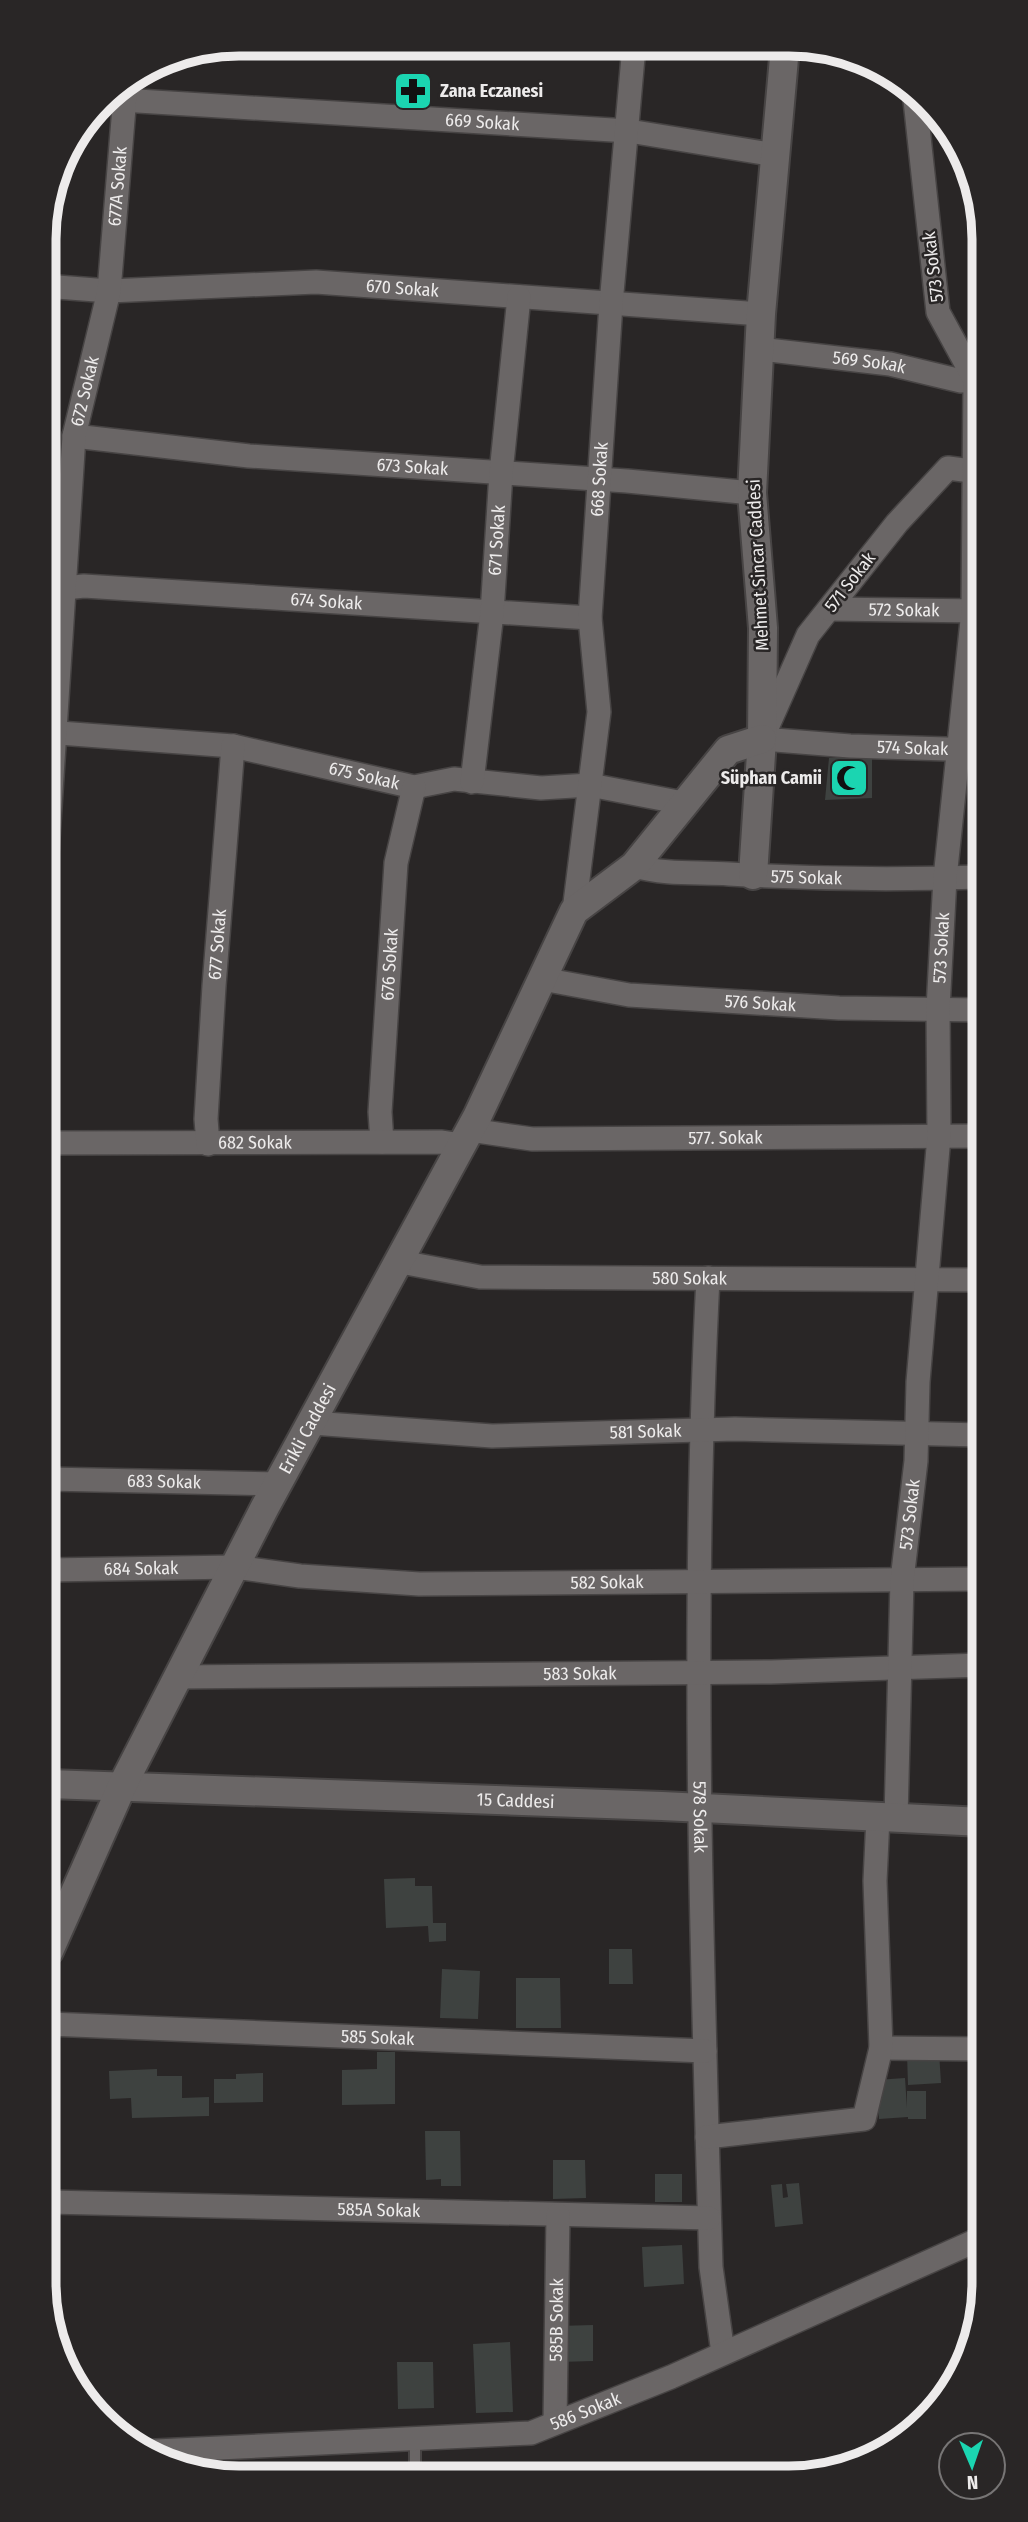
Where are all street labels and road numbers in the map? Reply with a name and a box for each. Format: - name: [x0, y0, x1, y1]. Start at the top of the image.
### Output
- street label: 669 Sokak: [445, 109, 521, 135]
- street label: 677A Sokak: [103, 145, 132, 227]
- street label: 573 Sokak: [918, 230, 948, 304]
- street label: 670 Sokak: [365, 275, 440, 302]
- street label: 569 Sokak: [831, 346, 909, 379]
- street label: 672 Sokak: [66, 353, 104, 429]
- street label: 668 Sokak: [586, 441, 613, 517]
- street label: 673 Sokak: [376, 453, 450, 480]
- street label: Mehmet Sincar Caddesi: [743, 479, 773, 651]
- street label: 671 Sokak: [483, 504, 510, 576]
- street label: 571 Sokak: [820, 547, 881, 616]
- street label: 674 Sokak: [290, 588, 364, 615]
- street label: 572 Sokak: [868, 599, 940, 621]
- street label: 574 Sokak: [877, 736, 949, 760]
- street label: 675 Sokak: [327, 757, 402, 795]
- street label: 575 Sokak: [770, 865, 843, 889]
- street label: 677 Sokak: [204, 907, 231, 981]
- street label: 573 Sokak: [928, 911, 954, 984]
- street label: 676 Sokak: [376, 927, 403, 1001]
- street label: 576 Sokak: [724, 990, 797, 1016]
- street label: 577. Sokak: [688, 1126, 763, 1149]
- street label: 682 Sokak: [218, 1131, 293, 1154]
- street label: 580 Sokak: [652, 1267, 728, 1289]
- street label: Erikli Caddesi: [274, 1380, 341, 1478]
- street label: 581 Sokak: [609, 1420, 682, 1444]
- street label: 683 Sokak: [127, 1470, 202, 1493]
- street label: 573 Sokak: [895, 1477, 925, 1551]
- street label: 684 Sokak: [103, 1557, 179, 1580]
- street label: 582 Sokak: [570, 1571, 644, 1594]
- street label: 583 Sokak: [543, 1662, 617, 1685]
- street label: 578 Sokak: [688, 1781, 711, 1854]
- street label: 15 Caddesi: [476, 1788, 555, 1813]
- street label: 585 Sokak: [341, 2025, 416, 2050]
- street label: 585A Sokak: [337, 2198, 421, 2222]
- street label: 585B Sokak: [545, 2278, 568, 2362]
- street label: 586 Sokak: [547, 2387, 624, 2435]

